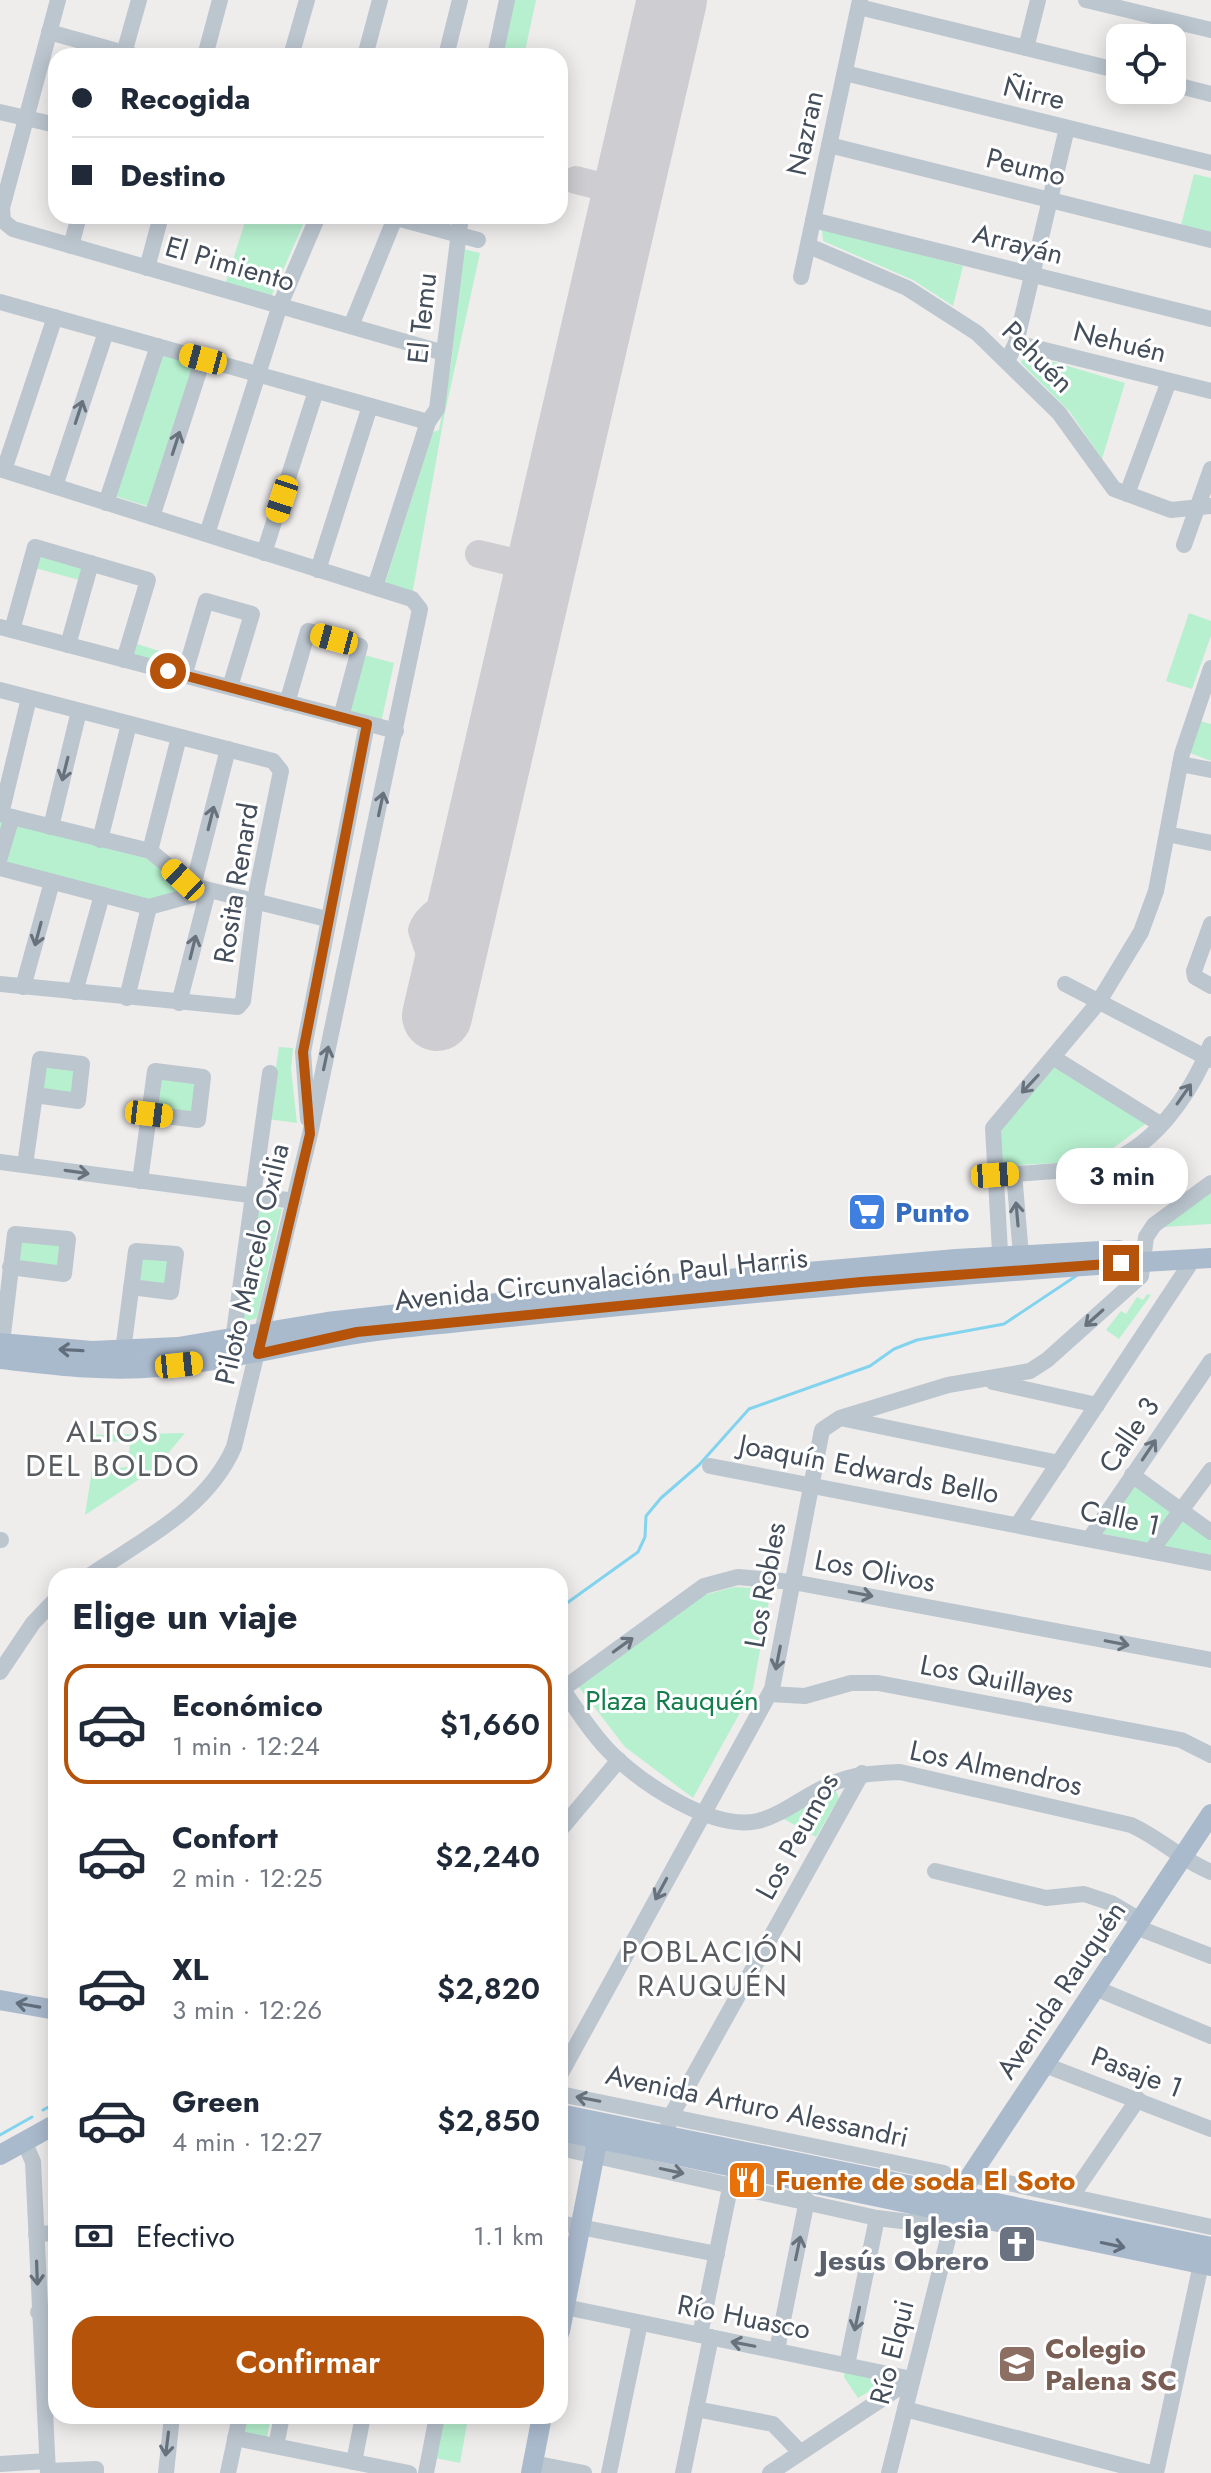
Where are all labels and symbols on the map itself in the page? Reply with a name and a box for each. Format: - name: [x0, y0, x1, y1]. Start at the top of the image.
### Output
- street label: Ñirre: [999, 66, 1069, 120]
- street label: Nazran: [776, 87, 834, 179]
- street label: Peumo: [982, 137, 1070, 197]
- street label: Arrayán: [969, 213, 1067, 275]
- street label: El Pimiento: [160, 226, 300, 302]
- street label: El Temu: [397, 270, 447, 366]
- street label: Nehuén: [1069, 311, 1171, 373]
- street label: Pehuén: [993, 312, 1083, 402]
- car: [177, 341, 229, 377]
- one-way arrow: [73, 400, 88, 425]
- one-way arrow: [170, 431, 184, 456]
- car: [263, 472, 301, 526]
- car: [308, 621, 360, 657]
- route start: [150, 653, 186, 689]
- one-way arrow: [57, 756, 72, 781]
- one-way arrow: [374, 791, 389, 817]
- street label: Rosita Renard: [203, 800, 269, 966]
- one-way arrow: [204, 806, 219, 831]
- car: [157, 855, 209, 905]
- one-way arrow: [29, 921, 44, 947]
- one-way arrow: [187, 934, 202, 960]
- one-way arrow: [319, 1045, 334, 1071]
- one-way arrow: [1020, 1074, 1039, 1094]
- one-way arrow: [1176, 1083, 1192, 1105]
- car: [124, 1099, 174, 1129]
- street label: Piloto Marcelo Oxilia: [204, 1139, 300, 1389]
- callout: 3 min: [1055, 1147, 1187, 1203]
- car: [970, 1161, 1020, 1189]
- one-way arrow: [64, 1165, 89, 1180]
- supermarket icon: Punto: [846, 1191, 888, 1233]
- place label: Punto: [895, 1192, 970, 1233]
- one-way arrow: [1009, 1201, 1024, 1228]
- street label: Avenida Circunvalación Paul Harris: [392, 1237, 810, 1321]
- route end: [1103, 1245, 1139, 1281]
- one-way arrow: [1084, 1308, 1105, 1327]
- one-way arrow: [58, 1342, 85, 1357]
- car: [154, 1351, 204, 1379]
- street label: Calle 3: [1089, 1389, 1169, 1481]
- district label: ALTOS DEL BOLDO: [25, 1410, 201, 1487]
- street label: Joaquín Edwards Bello: [732, 1423, 1002, 1514]
- one-way arrow: [1141, 1440, 1157, 1462]
- street label: Calle 1: [1076, 1490, 1164, 1546]
- street label: Los Robles: [734, 1519, 796, 1651]
- street label: Los Olivos: [811, 1539, 939, 1603]
- one-way arrow: [848, 1588, 874, 1603]
- one-way arrow: [1104, 1636, 1129, 1651]
- one-way arrow: [612, 1637, 633, 1654]
- street label: Los Quillayes: [917, 1644, 1077, 1714]
- one-way arrow: [770, 1645, 785, 1670]
- park label: Plaza Rauquén: [585, 1680, 759, 1721]
- street label: Los Almendros: [906, 1730, 1086, 1806]
- street label: Los Peumos: [745, 1765, 849, 1907]
- one-way arrow: [652, 1876, 668, 1900]
- street label: Avenida Rauquén: [986, 1893, 1136, 2087]
- district label: POBLACIÓN RAUQUÉN: [621, 1930, 805, 2007]
- one-way arrow: [16, 1997, 41, 2012]
- street label: Pasaje 1: [1085, 2036, 1189, 2108]
- street label: Avenida Arturo Alessandri: [602, 2054, 912, 2158]
- one-way arrow: [576, 2091, 602, 2106]
- restaurant icon: Fuente de soda El Soto: [726, 2159, 768, 2201]
- place label: Fuente de soda El Soto: [775, 2160, 1076, 2201]
- one-way arrow: [659, 2164, 684, 2179]
- place label: Iglesia Jesús Obrero: [814, 2208, 989, 2281]
- church icon: Iglesia Jesús Obrero: [996, 2223, 1038, 2265]
- one-way arrow: [791, 2235, 806, 2261]
- one-way arrow: [1100, 2239, 1125, 2254]
- one-way arrow: [29, 2259, 44, 2286]
- street label: Río Huasco: [674, 2284, 814, 2350]
- street label: Río Elqui: [859, 2295, 925, 2409]
- one-way arrow: [848, 2305, 863, 2331]
- place label: Colegio Palena SC: [1045, 2328, 1177, 2401]
- one-way arrow: [731, 2335, 757, 2350]
- school or university icon: Colegio Palena SC: [996, 2343, 1038, 2385]
- one-way arrow: [159, 2431, 174, 2456]

